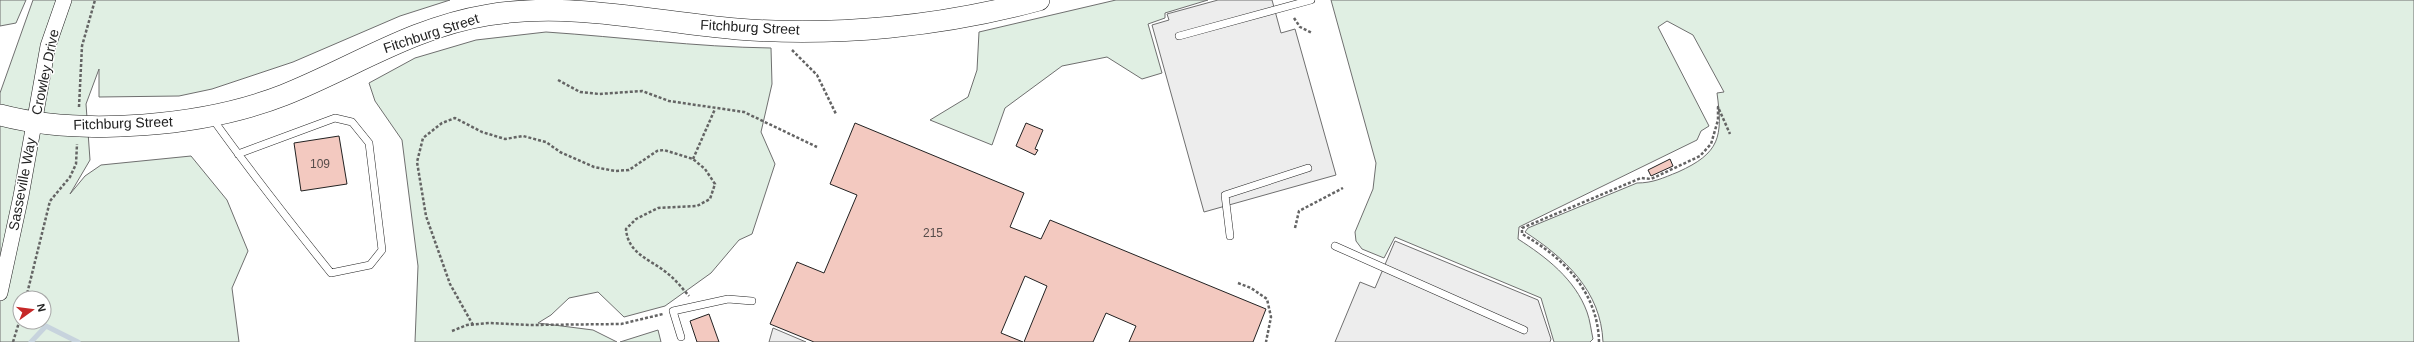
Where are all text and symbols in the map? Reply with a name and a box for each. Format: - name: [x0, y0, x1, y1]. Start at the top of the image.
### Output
- street label: Fitchburg Street: [381, 10, 481, 56]
- street label: Fitchburg Street: [700, 16, 800, 38]
- street label: Crowley Drive: [28, 28, 62, 116]
- street label: Fitchburg Street: [73, 113, 173, 133]
- street label: Sasseville Way: [5, 136, 39, 232]
- house number: 109: [310, 157, 330, 171]
- house number: 215: [923, 226, 943, 240]
- north arrow: [12, 290, 52, 330]
- text: N: [35, 302, 48, 313]

